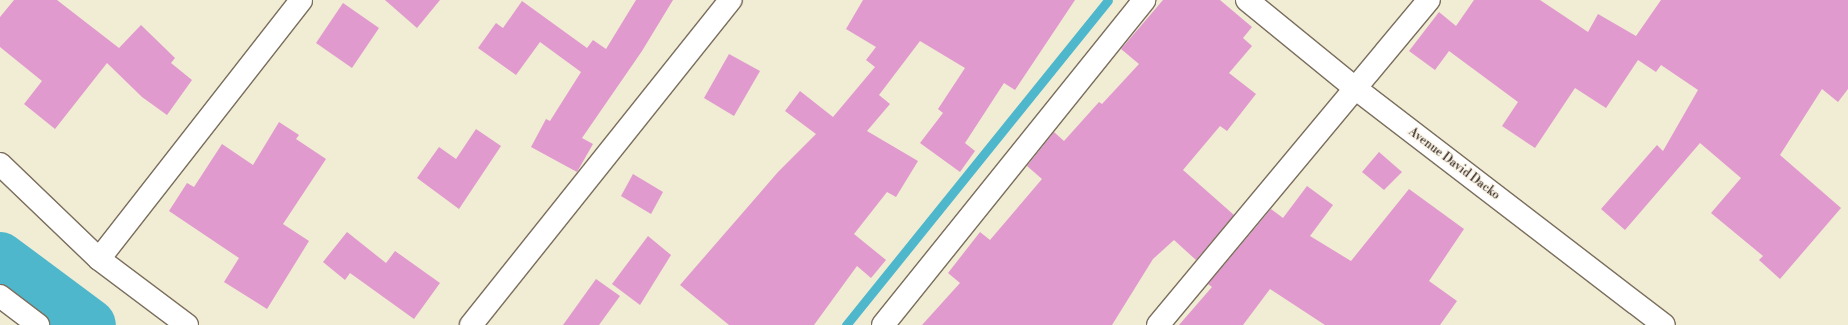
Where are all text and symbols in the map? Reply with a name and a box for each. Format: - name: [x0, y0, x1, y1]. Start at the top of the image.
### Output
- street label: Avenue David Dacko: [1405, 125, 1503, 203]

